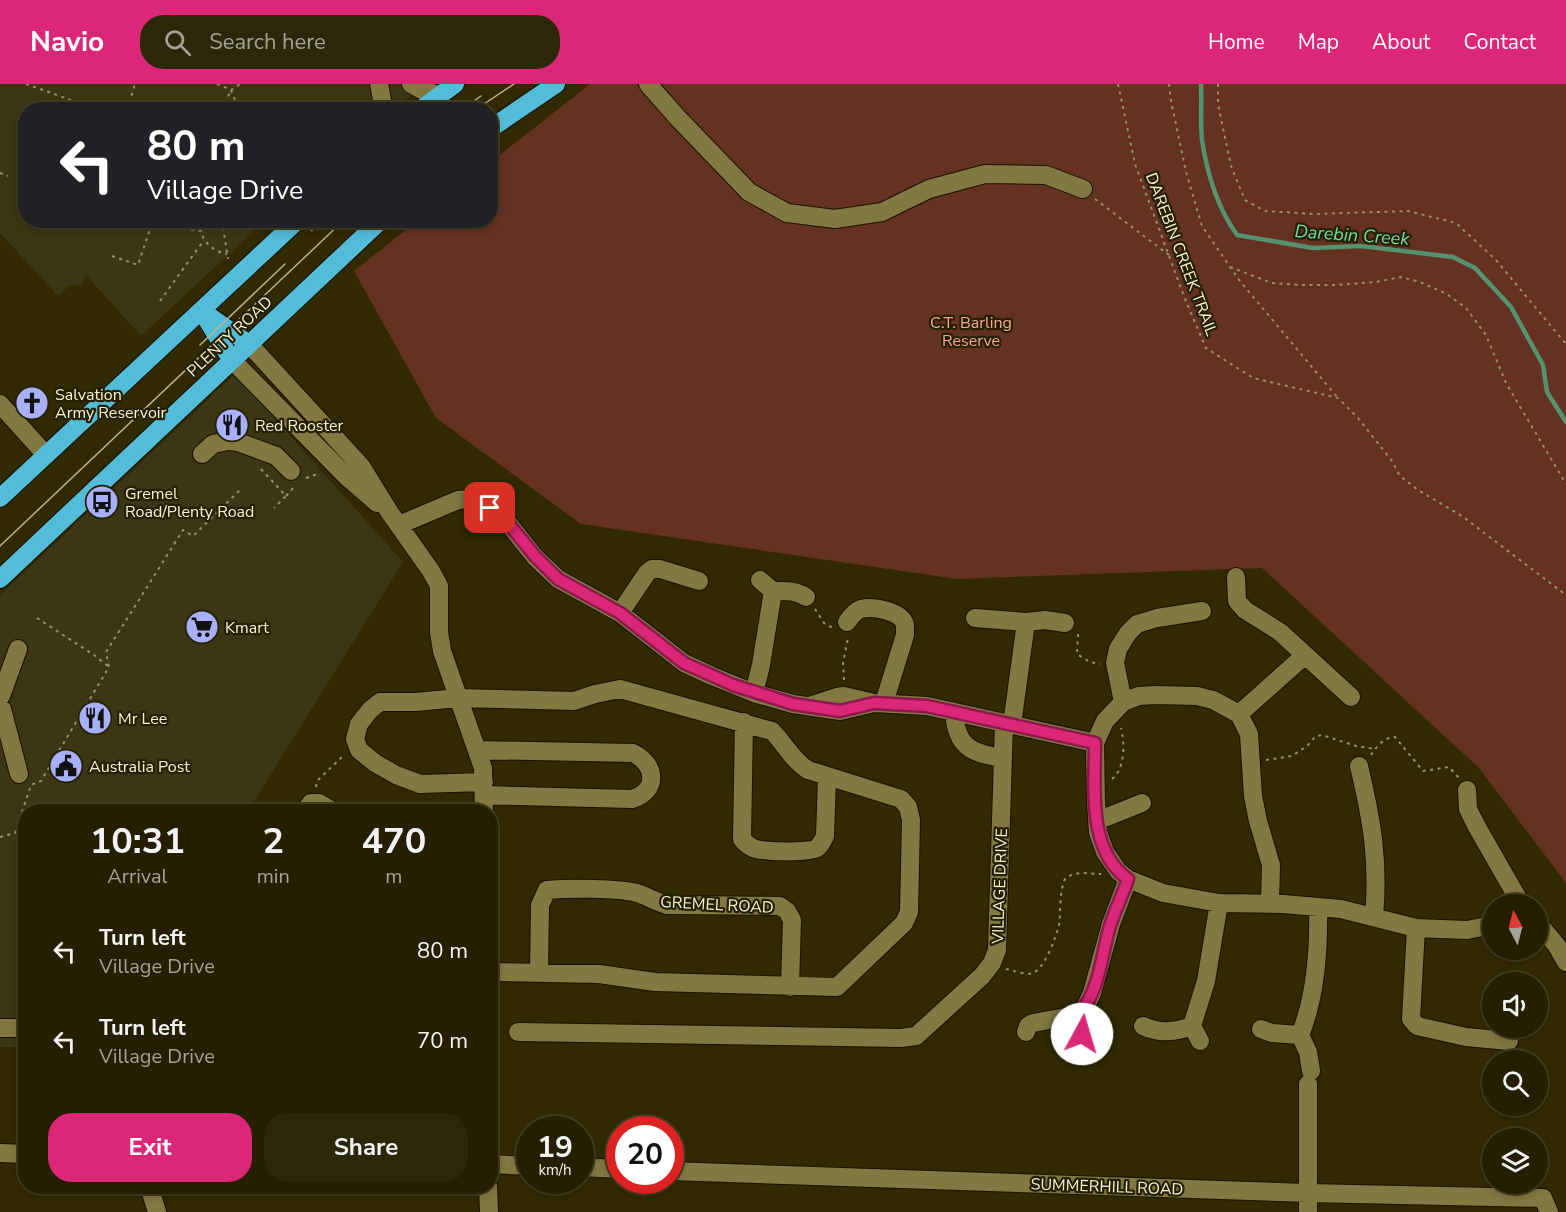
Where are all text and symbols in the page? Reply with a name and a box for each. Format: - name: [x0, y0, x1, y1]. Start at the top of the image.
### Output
- search box: [140, 15, 560, 69]
- text: Navio: [30, 23, 104, 61]
- icon: search: [161, 26, 194, 59]
- text: Search here: [209, 27, 326, 57]
- text: Home: [1208, 28, 1265, 56]
- text: Map: [1298, 28, 1339, 56]
- text: About: [1372, 28, 1430, 56]
- text: Contact: [1463, 28, 1536, 56]
- text: 80 m: [147, 118, 246, 175]
- icon: left: [48, 126, 126, 204]
- street label: DAREBIN CREEK TRAIL: [1140, 170, 1222, 339]
- text: Village Drive: [147, 172, 303, 209]
- water label: Darebin Creek: [1294, 219, 1411, 251]
- street label: PLENTY ROAD: [182, 291, 277, 382]
- park label: C.T. Barling Reserve: [930, 312, 1012, 352]
- place label: Salvation Army Reservoir: [55, 384, 167, 424]
- church icon: Salvation Army Reservoir: [14, 385, 50, 421]
- restaurant icon: Red Rooster: [214, 407, 250, 443]
- place label: Red Rooster: [255, 415, 343, 437]
- pin: [464, 482, 515, 533]
- place label: Gremel Road/Plenty Road: [125, 483, 254, 523]
- bus stop icon: Gremel Road/Plenty Road: [84, 484, 120, 520]
- icon: arrive: [473, 491, 506, 524]
- supermarket icon: Kmart: [184, 609, 220, 645]
- place label: Kmart: [225, 617, 269, 639]
- restaurant icon: Mr Lee: [77, 700, 113, 736]
- place label: Mr Lee: [118, 708, 167, 730]
- public building icon: Australia Post: [48, 748, 84, 784]
- place label: Australia Post: [89, 756, 190, 778]
- text: 10:31: [90, 817, 185, 866]
- text: 2: [262, 817, 284, 866]
- text: 470: [361, 817, 426, 866]
- street label: VILLAGE DRIVE: [987, 828, 1013, 945]
- text: Arrival: [107, 863, 167, 890]
- text: min: [257, 863, 290, 890]
- text: m: [385, 863, 402, 890]
- street label: GREMEL ROAD: [660, 891, 774, 919]
- north arrow: [1482, 894, 1548, 960]
- map controls: [1482, 894, 1548, 1194]
- text: Turn left: [99, 923, 186, 953]
- icon: left: [48, 935, 81, 968]
- text: 80 m: [417, 936, 468, 966]
- text: Village Drive: [99, 953, 215, 980]
- button: sound: [1482, 972, 1548, 1038]
- position arrow: [1050, 1002, 1114, 1066]
- text: Turn left: [99, 1013, 186, 1043]
- icon: left: [48, 1025, 81, 1058]
- text: 70 m: [417, 1026, 468, 1056]
- text: Village Drive: [99, 1043, 215, 1070]
- button: search: [1482, 1050, 1548, 1116]
- button: Exit: [48, 1113, 252, 1182]
- button: Share: [264, 1113, 468, 1182]
- speed limit sign: 20: [606, 1116, 684, 1194]
- text: 19: [537, 1127, 573, 1168]
- button: layers: [1482, 1128, 1548, 1194]
- text: km/h: [538, 1160, 572, 1180]
- street label: SUMMERHILL ROAD: [1030, 1173, 1184, 1201]

